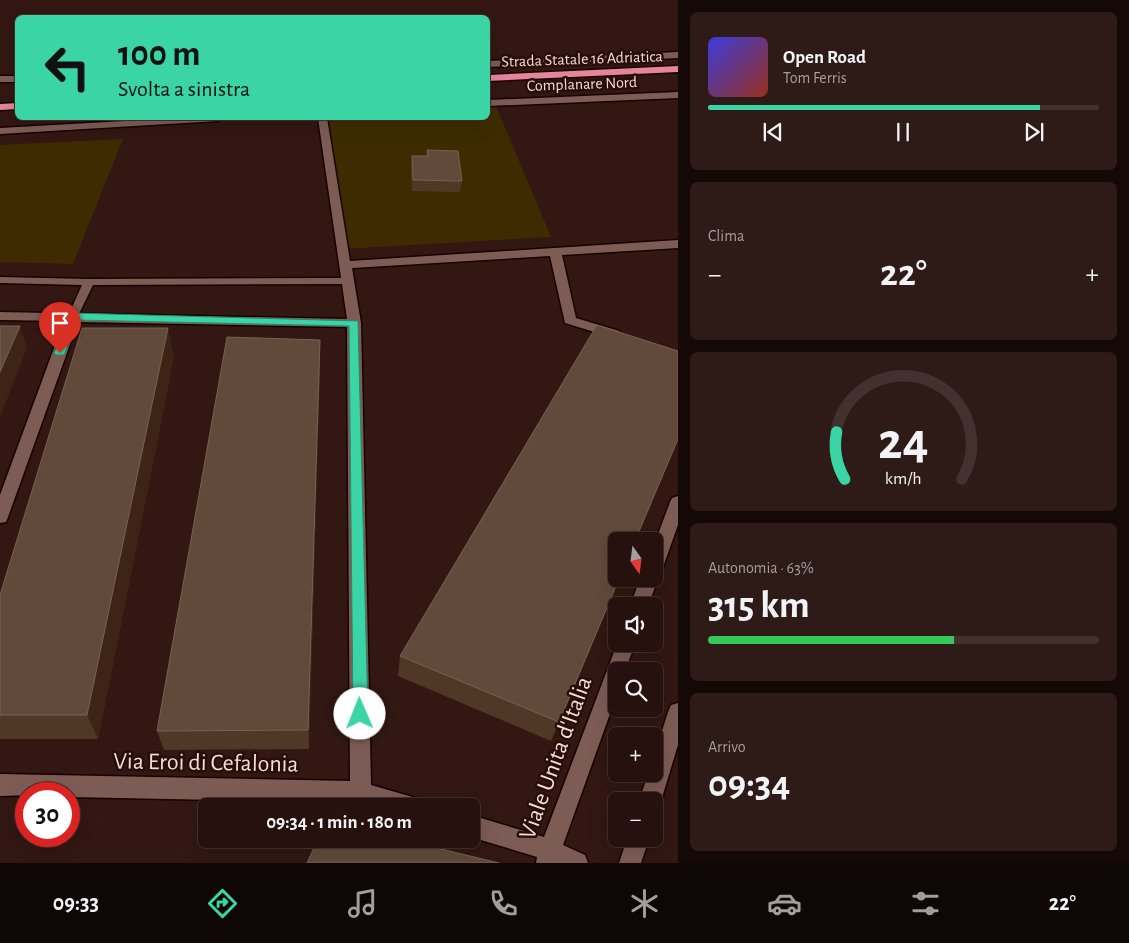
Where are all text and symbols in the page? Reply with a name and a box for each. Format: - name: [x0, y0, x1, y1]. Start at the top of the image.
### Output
- icon: left: [35, 35, 100, 100]
- text: 100 m: [118, 37, 201, 72]
- street label: Strada Statale 16 Adriatica: [501, 48, 663, 70]
- text: Open Road: [783, 48, 866, 67]
- text: Tom Ferris: [783, 70, 847, 86]
- street label: Complanare Nord: [527, 74, 637, 94]
- text: Svolta a sinistra: [118, 78, 250, 100]
- icon: previous: [759, 118, 787, 146]
- icon: pause: [889, 118, 917, 146]
- icon: next: [1020, 118, 1048, 146]
- text: Clima: [708, 228, 744, 244]
- text: 22°: [880, 255, 927, 293]
- text: −: [708, 261, 721, 289]
- text: +: [1086, 261, 1099, 289]
- pin: [39, 302, 81, 353]
- icon: arrive: [46, 309, 74, 337]
- text: 24: [878, 416, 929, 468]
- text: km/h: [885, 470, 922, 488]
- north arrow: [608, 532, 662, 588]
- map controls: [608, 532, 663, 847]
- text: Autonomia · 63%: [708, 560, 814, 576]
- text: 315 km: [708, 587, 810, 625]
- button: sound: [608, 597, 663, 652]
- button: search: [608, 662, 663, 717]
- street label: Viale Unita d'Italia: [515, 674, 597, 842]
- position arrow: [333, 687, 385, 739]
- button: +: [608, 727, 663, 782]
- text: Arrivo: [708, 739, 746, 755]
- street label: Via Eroi di Cefalonia: [113, 749, 299, 777]
- text: 09:34: [708, 766, 790, 804]
- speed limit sign: 30: [15, 782, 80, 847]
- button: −: [608, 792, 663, 847]
- text: 09:34 · 1 min · 180 m: [266, 813, 412, 832]
- icon: directions: [205, 886, 240, 921]
- icon: music: [345, 886, 380, 921]
- icon: phone: [486, 886, 521, 921]
- icon: climate: [627, 886, 662, 921]
- icon: car: [767, 886, 802, 921]
- icon: filters: [908, 886, 943, 921]
- text: 09:33: [53, 892, 99, 914]
- text: 22°: [1049, 892, 1076, 914]

